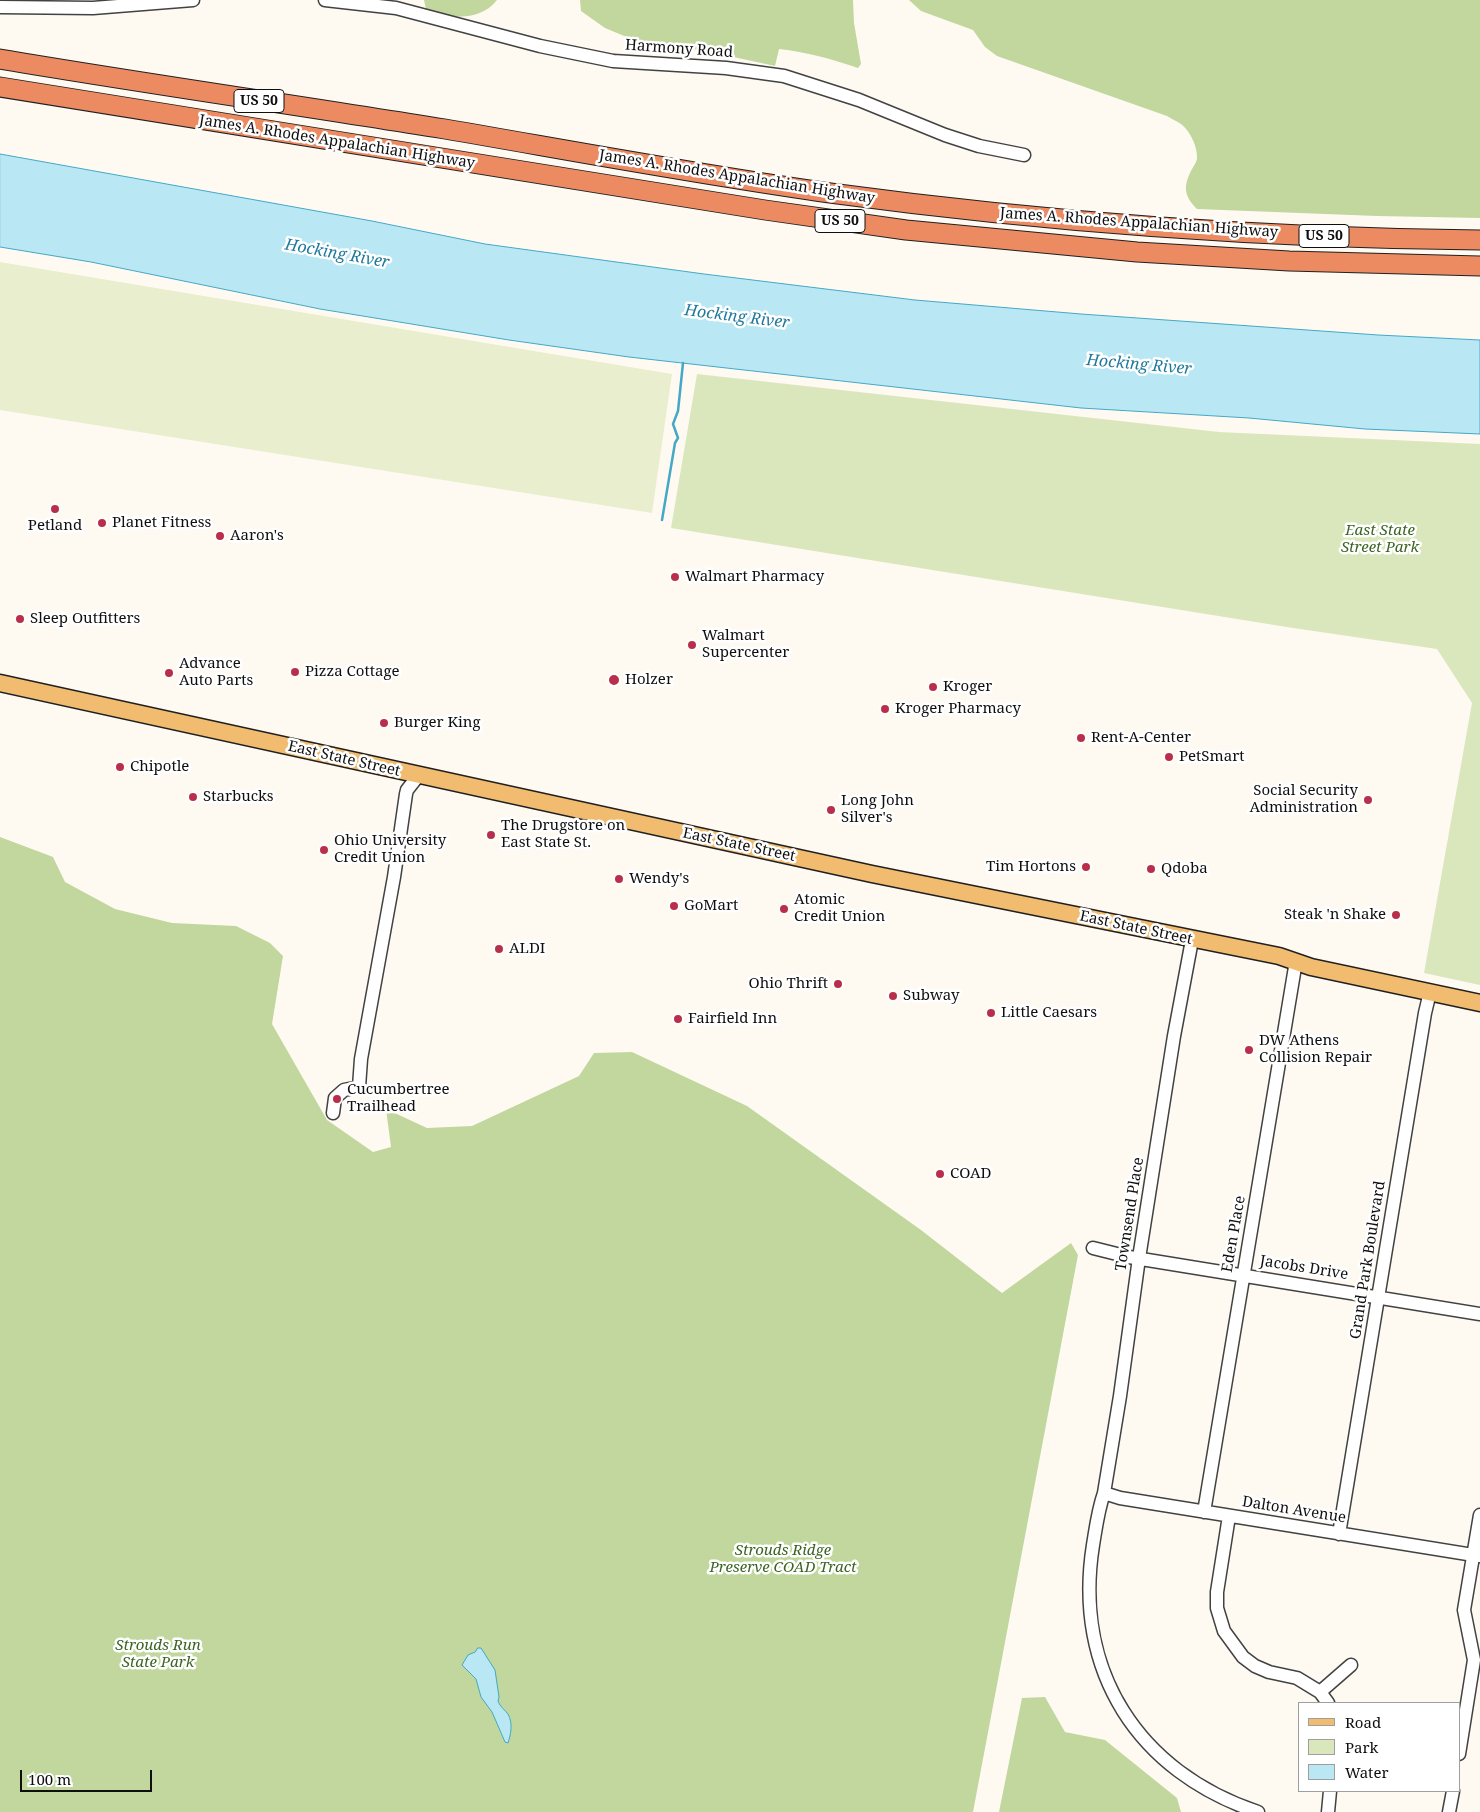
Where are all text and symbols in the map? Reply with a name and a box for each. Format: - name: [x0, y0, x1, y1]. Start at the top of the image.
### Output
- street label: Harmony Road: [624, 36, 734, 62]
- road number: US 50: [234, 90, 284, 112]
- street label: James A. Rhodes Appalachian Highway: [198, 111, 476, 173]
- street label: James A. Rhodes Appalachian Highway: [598, 146, 876, 208]
- street label: James A. Rhodes Appalachian Highway: [999, 204, 1279, 242]
- road number: US 50: [815, 210, 865, 232]
- road number: US 50: [1299, 225, 1349, 248]
- water label: Hocking River: [283, 235, 391, 273]
- water label: Hocking River: [683, 301, 791, 333]
- water label: Hocking River: [1085, 351, 1193, 379]
- marker: Petland: [49, 503, 61, 515]
- place label: Planet Fitness: [112, 514, 211, 532]
- place label: Petland: [28, 517, 82, 535]
- marker: Planet Fitness: [96, 517, 108, 529]
- park label: East State Street Park: [1341, 522, 1419, 557]
- place label: Aaron's: [230, 527, 284, 545]
- marker: Aaron's: [214, 530, 226, 542]
- place label: Walmart Pharmacy: [685, 568, 824, 586]
- marker: Walmart Pharmacy: [669, 571, 681, 583]
- place label: Sleep Outfitters: [30, 610, 140, 628]
- marker: Sleep Outfitters: [14, 613, 26, 625]
- place label: Walmart Supercenter: [702, 627, 789, 662]
- marker: Walmart Supercenter: [686, 639, 698, 651]
- place label: Advance Auto Parts: [179, 655, 253, 690]
- place label: Pizza Cottage: [305, 663, 399, 681]
- marker: Pizza Cottage: [289, 666, 301, 678]
- marker: Advance Auto Parts: [163, 667, 175, 679]
- place label: Holzer: [625, 671, 673, 689]
- marker: Holzer: [607, 673, 621, 687]
- place label: Kroger: [943, 678, 992, 696]
- marker: Kroger: [927, 681, 939, 693]
- place label: Kroger Pharmacy: [895, 700, 1021, 718]
- marker: Kroger Pharmacy: [879, 703, 891, 715]
- place label: Burger King: [394, 714, 481, 732]
- marker: Burger King: [378, 717, 390, 729]
- place label: Rent-A-Center: [1091, 729, 1191, 747]
- marker: Rent-A-Center: [1075, 732, 1087, 744]
- street label: East State Street: [286, 737, 402, 781]
- place label: PetSmart: [1179, 748, 1244, 766]
- marker: PetSmart: [1163, 751, 1175, 763]
- place label: Chipotle: [130, 758, 189, 776]
- marker: Chipotle: [114, 761, 126, 773]
- place label: Social Security Administration: [1249, 782, 1358, 817]
- place label: Starbucks: [203, 788, 274, 806]
- marker: Starbucks: [187, 791, 199, 803]
- place label: Long John Silver's: [841, 792, 914, 827]
- marker: Social Security Administration: [1362, 794, 1374, 806]
- marker: Long John Silver's: [825, 804, 837, 816]
- place label: The Drugstore on East State St.: [501, 817, 625, 852]
- street label: East State Street: [681, 824, 797, 866]
- marker: The Drugstore on East State St.: [485, 829, 497, 841]
- place label: Ohio University Credit Union: [334, 832, 446, 867]
- marker: Ohio University Credit Union: [318, 844, 330, 856]
- place label: Tim Hortons: [986, 858, 1076, 876]
- place label: Qdoba: [1161, 860, 1208, 878]
- marker: Tim Hortons: [1080, 861, 1092, 873]
- marker: Qdoba: [1145, 863, 1157, 875]
- place label: Wendy's: [629, 870, 689, 888]
- marker: Wendy's: [613, 873, 625, 885]
- place label: Atomic Credit Union: [794, 891, 885, 926]
- place label: GoMart: [684, 897, 738, 915]
- marker: GoMart: [668, 900, 680, 912]
- marker: Atomic Credit Union: [778, 903, 790, 915]
- place label: Steak 'n Shake: [1284, 906, 1386, 924]
- street label: East State Street: [1078, 907, 1194, 949]
- marker: Steak 'n Shake: [1390, 909, 1402, 921]
- place label: ALDI: [509, 940, 545, 958]
- marker: ALDI: [493, 943, 505, 955]
- place label: Ohio Thrift: [749, 975, 828, 993]
- marker: Ohio Thrift: [832, 978, 844, 990]
- place label: Subway: [903, 987, 959, 1005]
- marker: Subway: [887, 990, 899, 1002]
- place label: Little Caesars: [1001, 1004, 1097, 1022]
- marker: Little Caesars: [985, 1007, 997, 1019]
- place label: Fairfield Inn: [688, 1010, 777, 1028]
- marker: Fairfield Inn: [672, 1013, 684, 1025]
- place label: DW Athens Collision Repair: [1259, 1032, 1372, 1067]
- marker: DW Athens Collision Repair: [1243, 1044, 1255, 1056]
- place label: Cucumbertree Trailhead: [347, 1081, 450, 1116]
- marker: Cucumbertree Trailhead: [331, 1093, 343, 1105]
- street label: Townsend Place: [1112, 1156, 1148, 1272]
- place label: COAD: [950, 1165, 992, 1183]
- marker: COAD: [934, 1168, 946, 1180]
- street label: Grand Park Boulevard: [1347, 1180, 1389, 1340]
- street label: Eden Place: [1218, 1194, 1250, 1274]
- street label: Jacobs Drive: [1259, 1252, 1349, 1284]
- street label: Dalton Avenue: [1241, 1493, 1347, 1527]
- park label: Strouds Ridge Preserve COAD Tract: [709, 1542, 857, 1577]
- park label: Strouds Run State Park: [115, 1637, 201, 1672]
- legend: [1298, 1702, 1460, 1792]
- text: Road: [1345, 1712, 1381, 1732]
- text: Park: [1345, 1737, 1378, 1757]
- scale bar: [22, 1760, 155, 1792]
- text: Water: [1345, 1762, 1388, 1782]
- text: 100 m: [28, 1769, 71, 1789]

